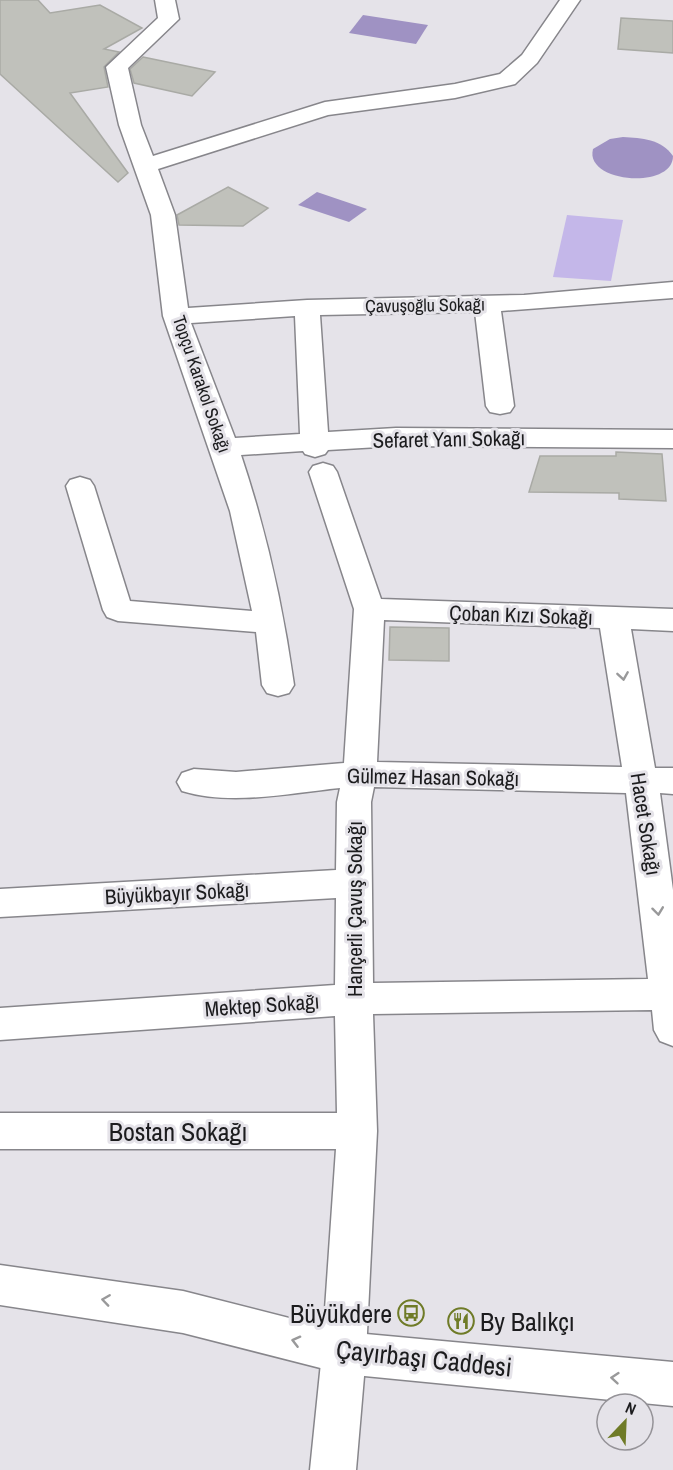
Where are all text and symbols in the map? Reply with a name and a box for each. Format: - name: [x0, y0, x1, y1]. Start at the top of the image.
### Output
- street label: Çavuşoğlu Sokağı: [365, 291, 485, 319]
- street label: Topçu Karakol Sokağı: [167, 312, 237, 456]
- street label: Sefaret Yanı Sokağı: [372, 423, 526, 455]
- street label: Çoban Kızı Sokağı: [449, 598, 593, 632]
- one-way arrow: [616, 671, 629, 681]
- street label: Gülmez Hasan Sokağı: [347, 761, 519, 793]
- street label: Hacet Sokağı: [624, 771, 668, 877]
- street label: Hançerli Çavuş Sokağı: [340, 821, 369, 997]
- street label: Büyükbayır Sokağı: [104, 875, 250, 911]
- one-way arrow: [652, 906, 664, 915]
- street label: Mektep Sokağı: [204, 987, 320, 1023]
- street label: Bostan Sokağı: [109, 1114, 247, 1149]
- one-way arrow: [101, 1295, 111, 1307]
- place label: Büyükdere: [290, 1296, 392, 1331]
- bus stop icon: Büyükdere: [396, 1298, 426, 1328]
- place label: By Balıkçı: [480, 1304, 575, 1339]
- restaurant icon: By Balıkçı: [446, 1306, 476, 1336]
- street label: Çayırbaşı Caddesi: [334, 1331, 514, 1385]
- one-way arrow: [292, 1335, 302, 1348]
- one-way arrow: [610, 1372, 619, 1385]
- north arrow: [595, 1392, 655, 1452]
- text: N: [622, 1396, 640, 1420]

